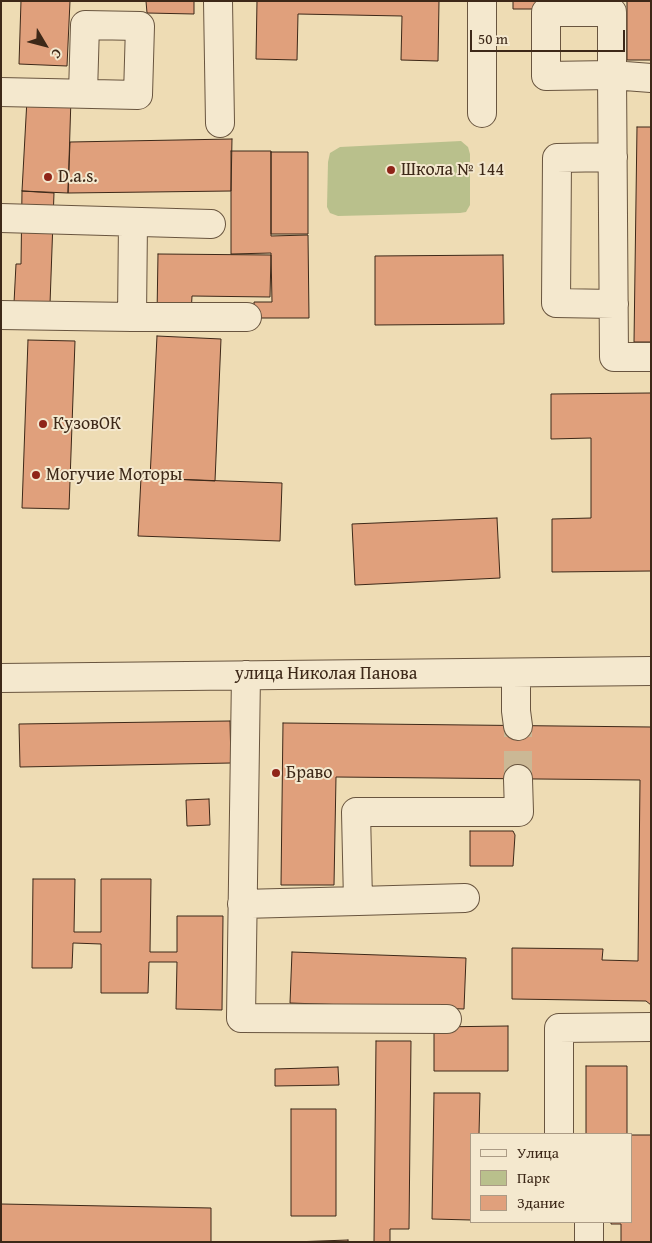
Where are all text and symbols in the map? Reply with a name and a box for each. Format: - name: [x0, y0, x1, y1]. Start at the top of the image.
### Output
- north arrow: [20, 20, 70, 70]
- scale bar: [472, 20, 627, 52]
- text: 50 m: [478, 28, 508, 49]
- text: С: [47, 45, 67, 63]
- place label: Школа № 144: [401, 159, 504, 181]
- marker: Школа № 144: [385, 164, 397, 176]
- place label: D.a.s.: [58, 166, 98, 188]
- marker: D.a.s.: [42, 171, 54, 183]
- place label: КузовОК: [53, 413, 121, 435]
- marker: КузовОК: [37, 418, 49, 430]
- place label: Могучие Моторы: [46, 464, 182, 486]
- marker: Могучие Моторы: [30, 469, 42, 481]
- street label: улица Николая Панова: [235, 663, 417, 685]
- place label: Браво: [286, 762, 332, 784]
- marker: Браво: [270, 767, 282, 779]
- legend: [470, 1133, 632, 1223]
- text: Улица: [517, 1142, 559, 1163]
- text: Парк: [517, 1167, 550, 1188]
- text: Здание: [517, 1192, 565, 1213]

